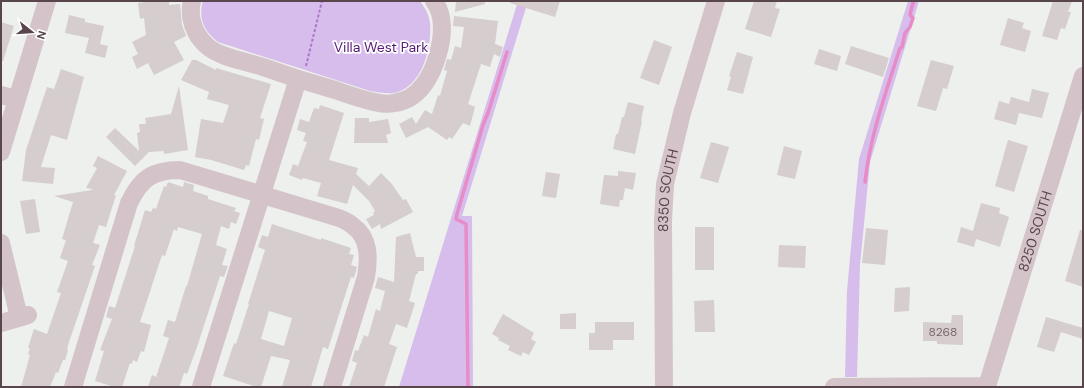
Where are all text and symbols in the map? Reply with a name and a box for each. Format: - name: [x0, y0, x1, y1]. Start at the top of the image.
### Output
- north arrow: [12, 12, 52, 52]
- text: N: [34, 29, 49, 41]
- park label: Villa West Park: [334, 38, 428, 56]
- street label: 8350 SOUTH: [654, 147, 682, 232]
- street label: 8250 SOUTH: [1014, 189, 1056, 274]
- house number: 8268: [929, 324, 957, 340]

